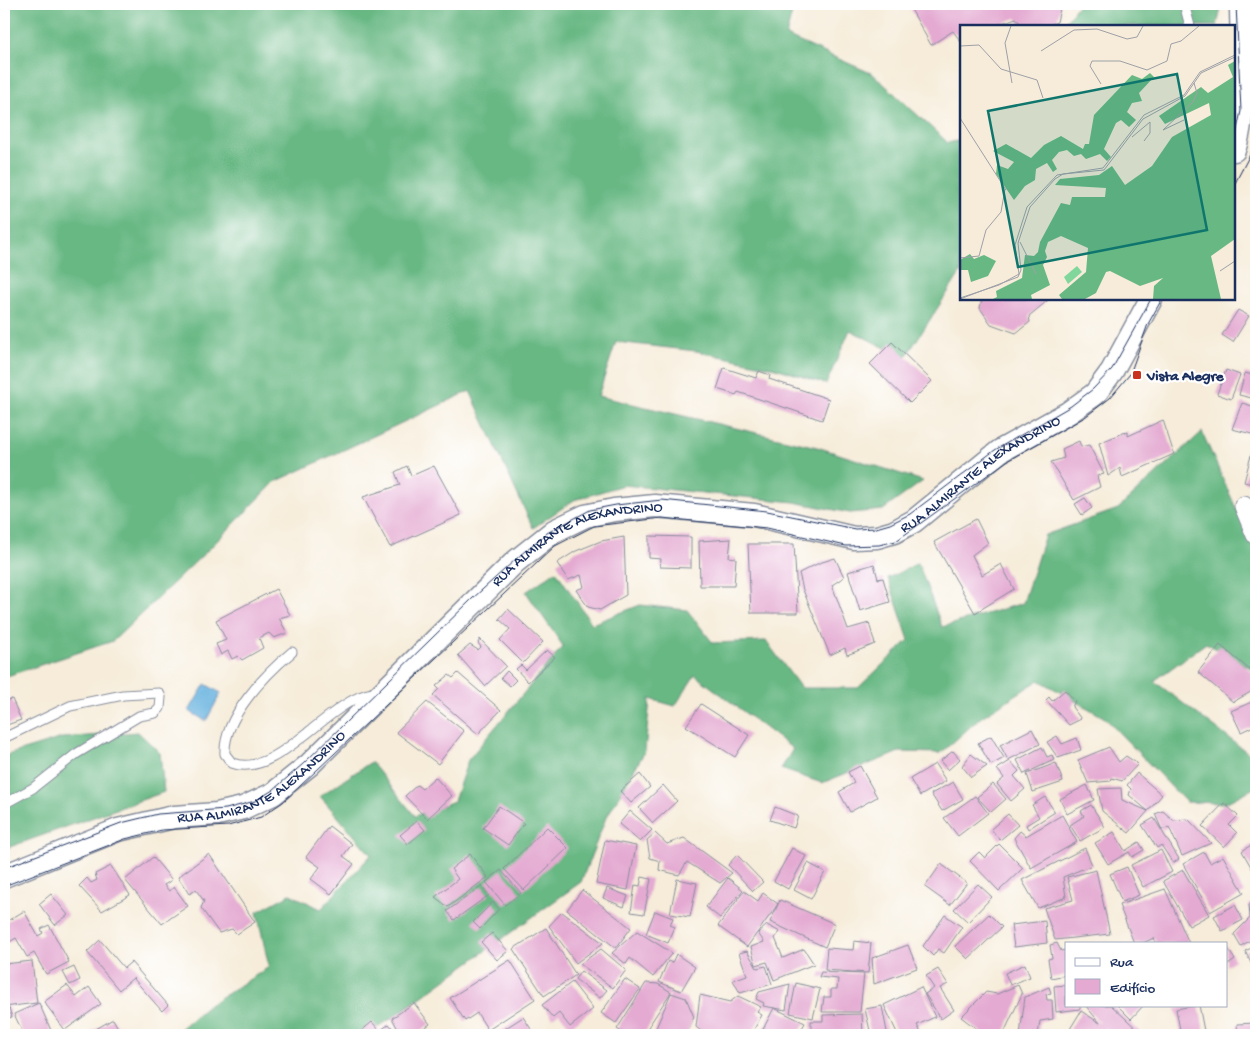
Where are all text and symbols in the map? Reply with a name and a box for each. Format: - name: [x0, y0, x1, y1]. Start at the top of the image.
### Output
- inset map: [960, 25, 1235, 300]
- place label: Vista Alegre: [1146, 368, 1225, 386]
- marker: Vista Alegre: [1131, 369, 1143, 381]
- street label: RUA ALMIRANTE ALEXANDRINO: [898, 412, 1064, 538]
- street label: RUA ALMIRANTE ALEXANDRINO: [489, 499, 663, 591]
- street label: RUA ALMIRANTE ALEXANDRINO: [177, 727, 350, 828]
- legend: [1065, 942, 1228, 1006]
- text: Rua: [1110, 954, 1134, 972]
- text: Edifício: [1110, 980, 1156, 998]

